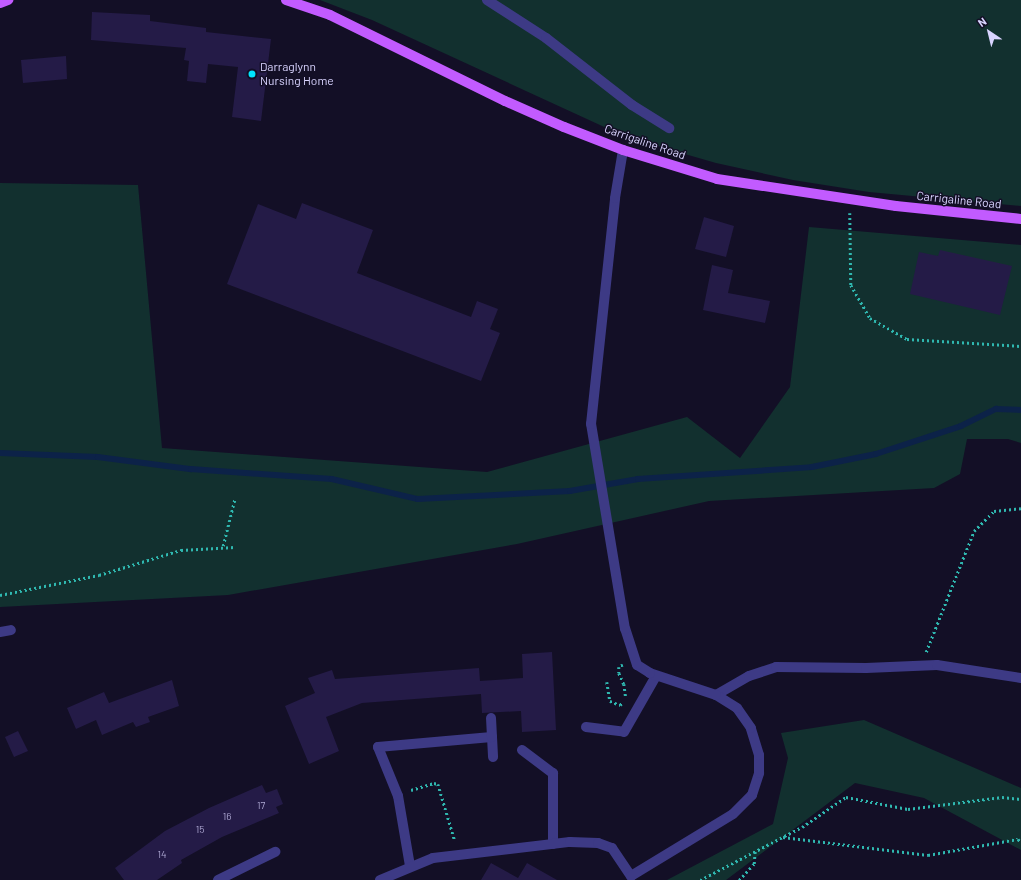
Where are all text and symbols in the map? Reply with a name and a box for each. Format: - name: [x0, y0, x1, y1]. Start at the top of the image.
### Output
- north arrow: [969, 12, 1009, 52]
- text: N: [975, 14, 989, 29]
- place label: Darraglynn Nursing Home: [260, 60, 334, 88]
- marker: Darraglynn Nursing Home: [247, 69, 257, 79]
- street label: Carrigaline Road: [602, 121, 688, 163]
- street label: Carrigaline Road: [916, 188, 1002, 212]
- house number: 17: [257, 800, 265, 812]
- house number: 16: [223, 811, 231, 823]
- house number: 15: [196, 824, 204, 836]
- house number: 14: [157, 849, 167, 861]

